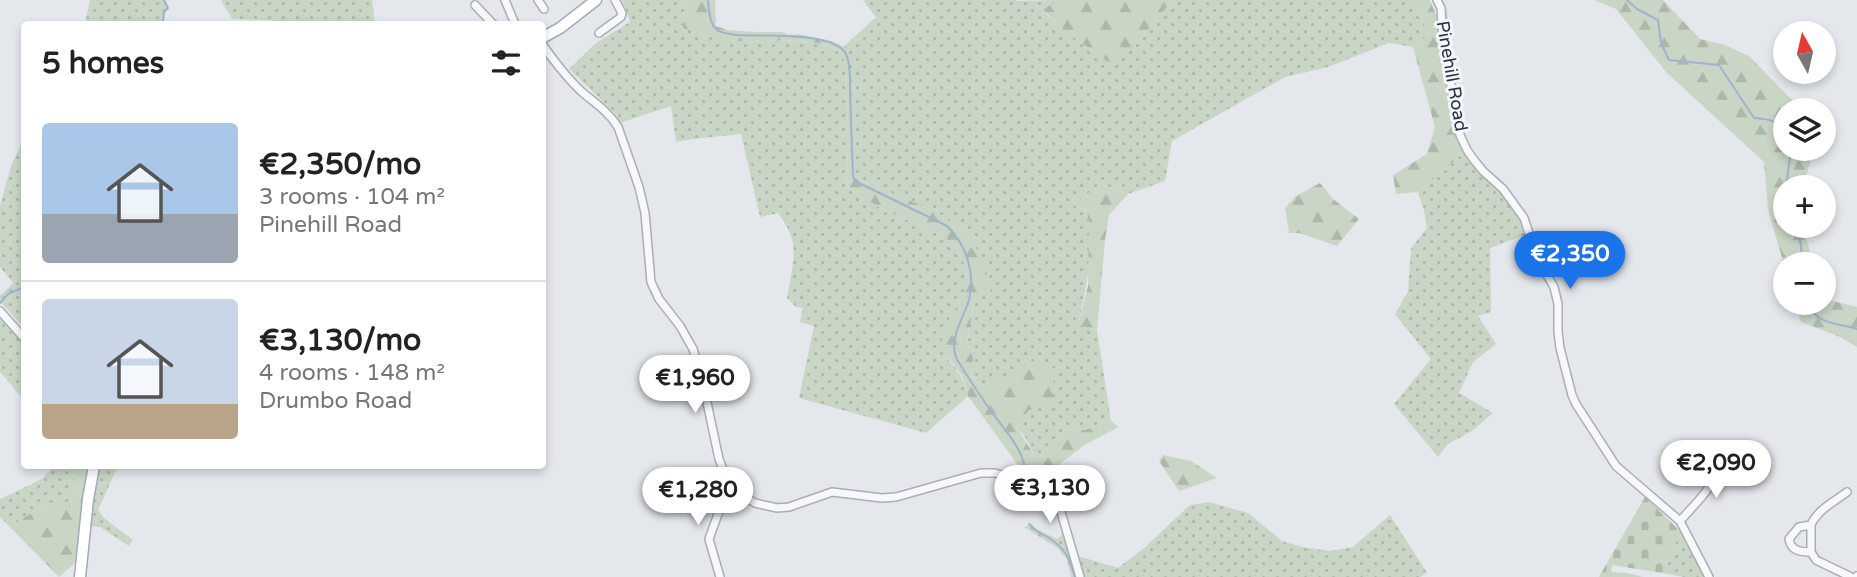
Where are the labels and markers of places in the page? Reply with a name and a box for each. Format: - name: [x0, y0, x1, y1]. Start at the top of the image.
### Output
- pin: €2,350: [1513, 232, 1627, 291]
- pin: €1,960: [638, 356, 752, 415]
- pin: €2,090: [1659, 440, 1773, 500]
- pin: €3,130: [993, 466, 1107, 525]
- pin: €1,280: [641, 468, 755, 527]

